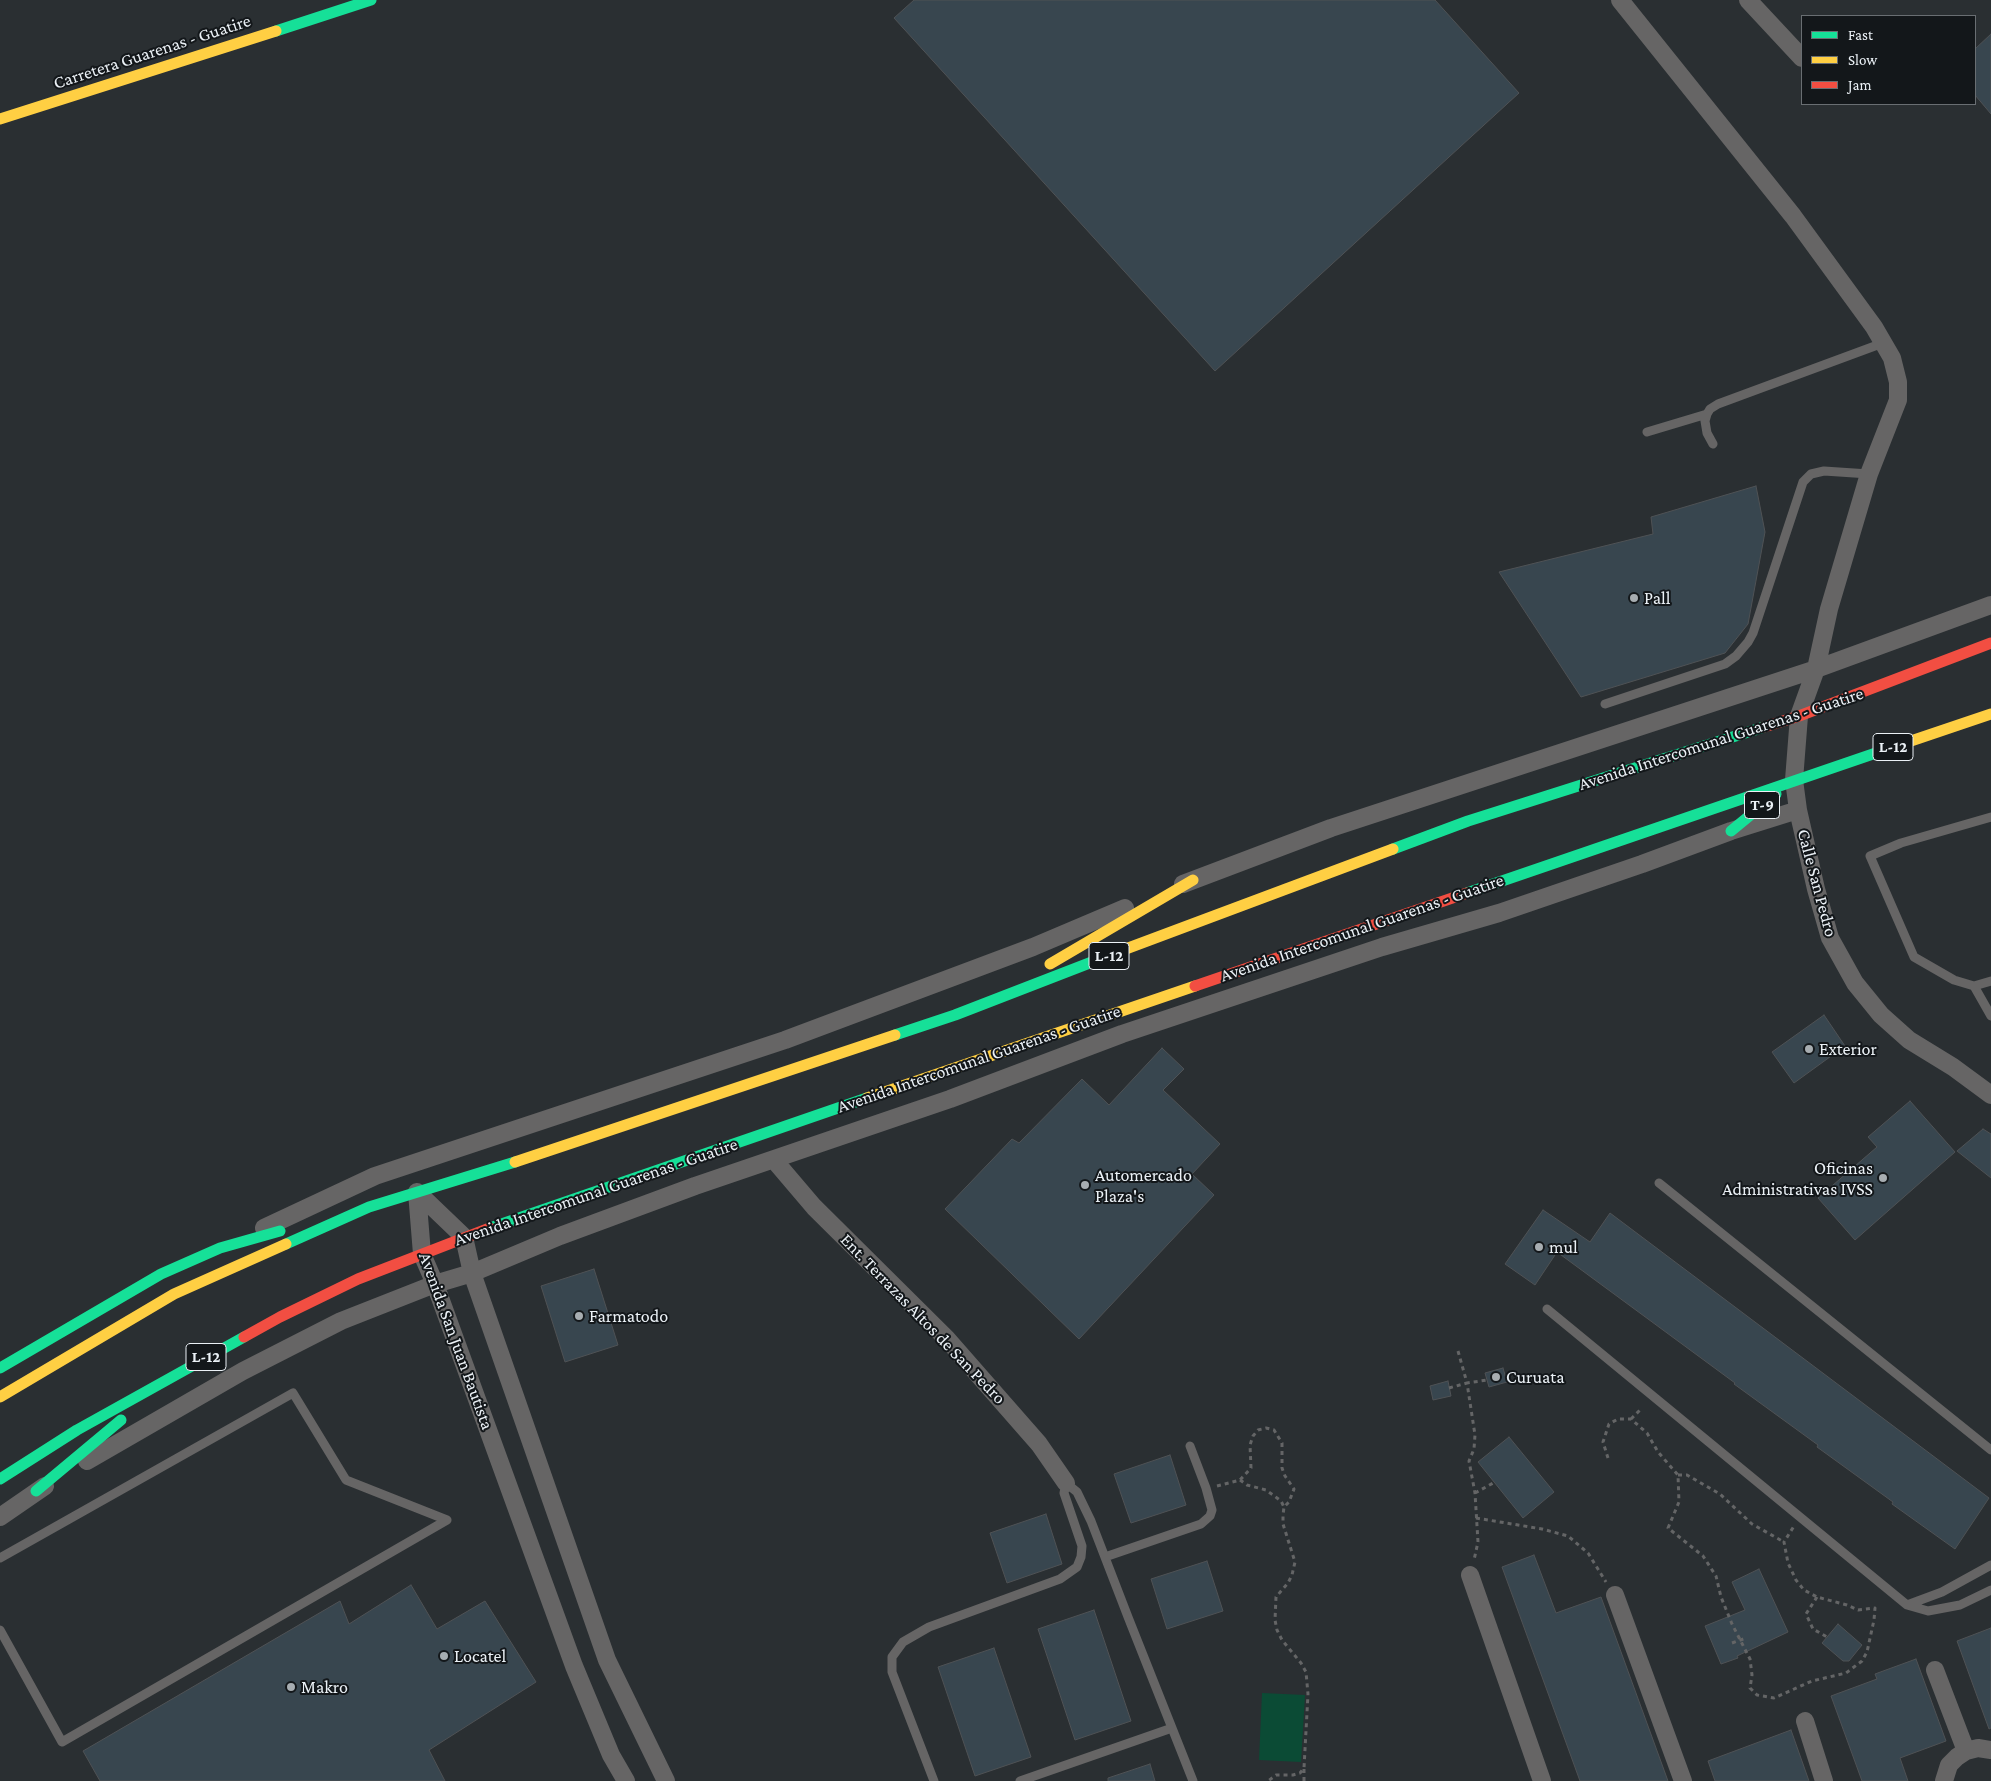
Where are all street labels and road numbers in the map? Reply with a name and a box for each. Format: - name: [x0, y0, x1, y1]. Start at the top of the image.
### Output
- street label: Carretera Guarenas - Guatire: [51, 10, 253, 94]
- street label: Avenida Intercomunal Guarenas - Guatire: [1576, 683, 1866, 795]
- road number: L-12: [1873, 734, 1913, 760]
- road number: T-9: [1744, 792, 1780, 818]
- street label: Calle San Pedro: [1792, 827, 1842, 939]
- street label: Avenida Intercomunal Guarenas - Guatire: [1218, 869, 1506, 987]
- road number: L-12: [1089, 942, 1129, 969]
- street label: Avenida Intercomunal Guarenas - Guatire: [835, 1000, 1123, 1118]
- street label: Avenida Intercomunal Guarenas - Guatire: [452, 1133, 740, 1251]
- street label: Ent. Terrazas Altos de San Pedro: [836, 1229, 1010, 1409]
- street label: Avenida San Juan Bautista: [414, 1249, 498, 1433]
- road number: L-12: [186, 1344, 226, 1370]

